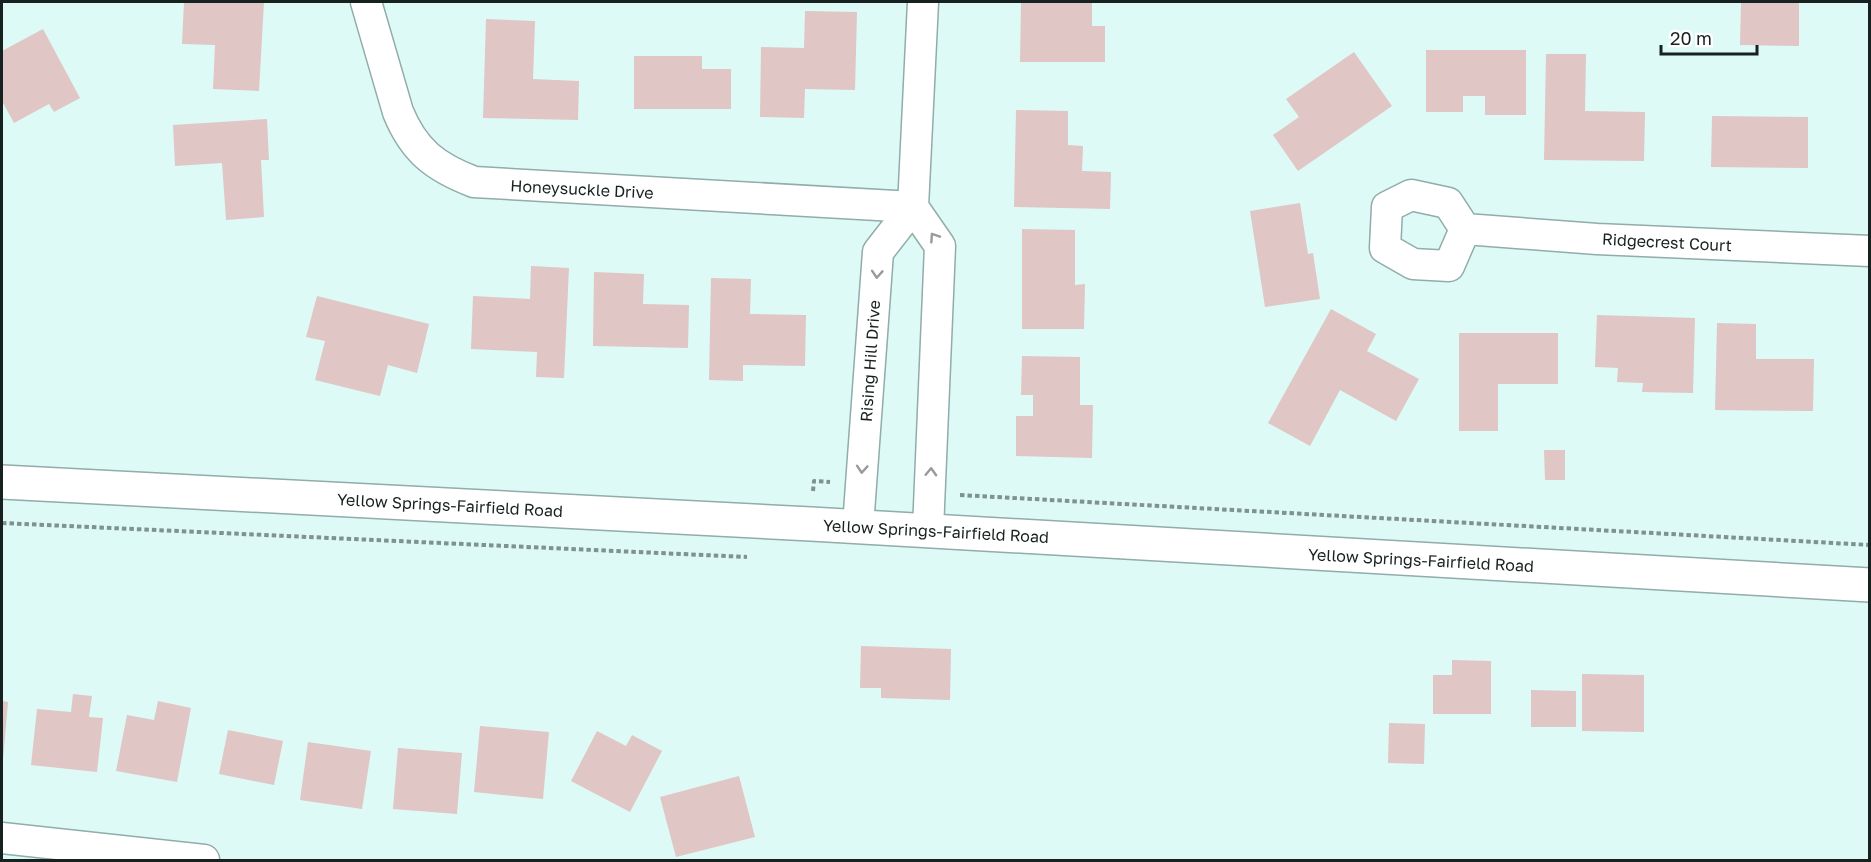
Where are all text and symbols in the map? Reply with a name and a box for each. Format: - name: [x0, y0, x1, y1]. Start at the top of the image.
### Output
- scale bar: [1661, 18, 1757, 56]
- text: 20 m: [1670, 27, 1712, 49]
- street label: Honeysuckle Drive: [510, 175, 654, 203]
- street label: Ridgecrest Court: [1601, 229, 1733, 255]
- one-way arrow: [929, 233, 941, 243]
- one-way arrow: [870, 270, 883, 279]
- street label: Rising Hill Drive: [856, 299, 884, 423]
- one-way arrow: [856, 464, 869, 473]
- one-way arrow: [924, 467, 937, 476]
- street label: Yellow Springs-Fairfield Road: [337, 489, 563, 521]
- street label: Yellow Springs-Fairfield Road: [823, 515, 1049, 547]
- street label: Yellow Springs-Fairfield Road: [1308, 544, 1534, 576]

